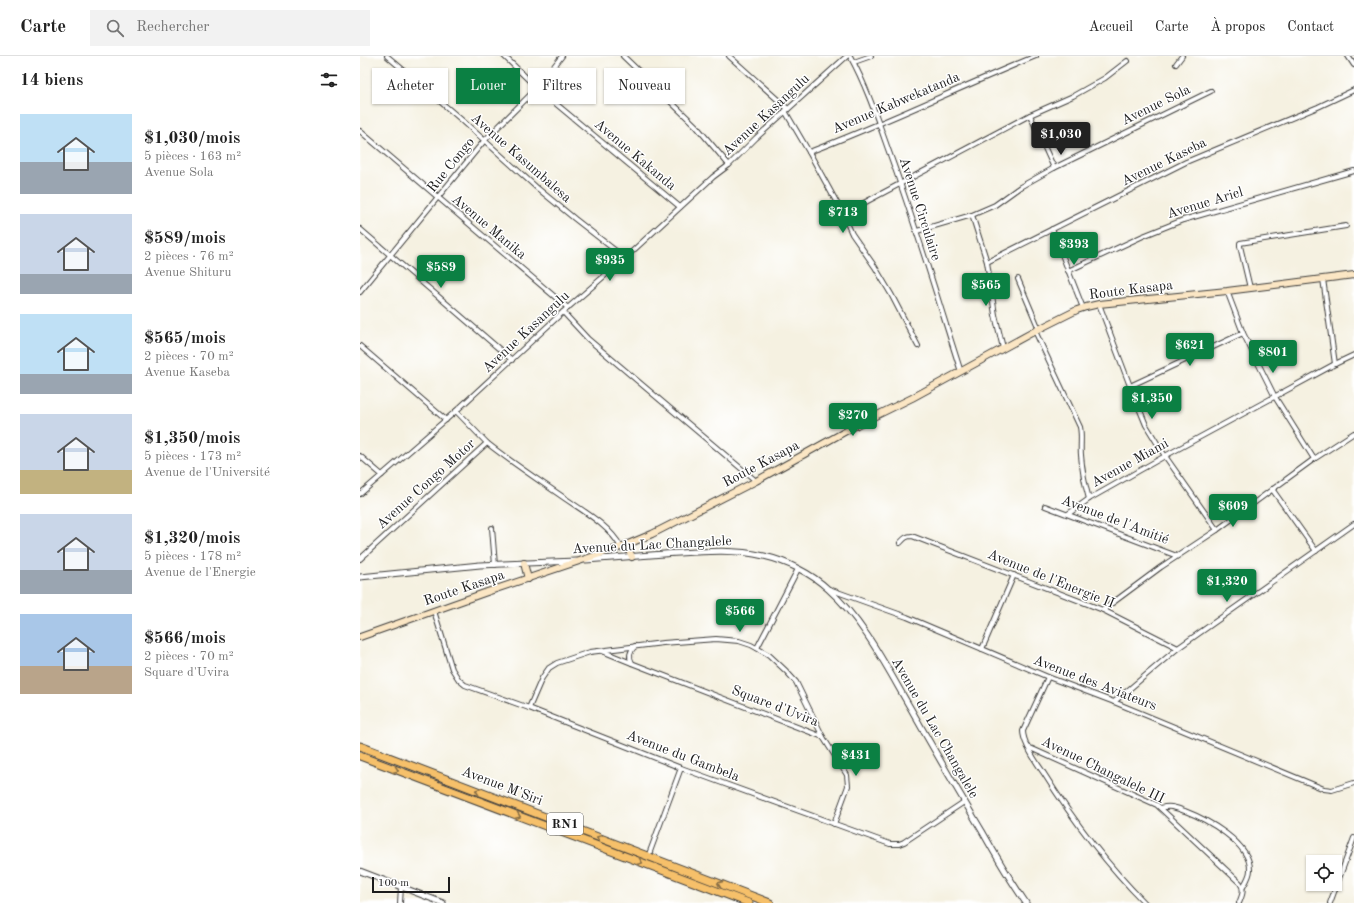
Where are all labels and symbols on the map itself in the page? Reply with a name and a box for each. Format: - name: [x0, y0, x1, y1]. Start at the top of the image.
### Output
- street label: Avenue Kabwekatanda: [830, 70, 962, 136]
- street label: Avenue Kasangulu: [720, 71, 812, 159]
- street label: Avenue Sola: [1119, 82, 1193, 128]
- street label: Avenue Kasumbalesa: [468, 111, 574, 205]
- street label: Avenue Kakanda: [591, 117, 679, 193]
- pin: $1,030: [1028, 122, 1094, 156]
- street label: Rue Congo: [425, 135, 477, 195]
- street label: Avenue Kaseba: [1119, 135, 1209, 189]
- street label: Avenue Circulaire: [897, 156, 943, 262]
- street label: Avenue Ariel: [1165, 185, 1245, 221]
- street label: Avenue Manika: [449, 192, 529, 262]
- pin: $713: [819, 200, 867, 234]
- pin: $393: [1050, 232, 1098, 266]
- pin: $935: [586, 248, 634, 282]
- pin: $589: [417, 255, 465, 289]
- pin: $565: [962, 273, 1010, 307]
- street label: Route Kasapa: [1088, 278, 1174, 302]
- street label: Avenue Kasangulu: [480, 288, 572, 376]
- pin: $621: [1166, 333, 1214, 367]
- pin: $801: [1249, 340, 1297, 374]
- pin: $1,350: [1119, 386, 1185, 420]
- pin: $270: [829, 403, 877, 437]
- street label: Avenue Congo Motor: [374, 436, 478, 532]
- street label: Avenue Miami: [1089, 436, 1171, 490]
- street label: Route Kasapa: [720, 438, 802, 490]
- street label: Avenue de l'Amitié: [1059, 493, 1171, 547]
- pin: $609: [1209, 494, 1257, 528]
- street label: Avenue du Lac Changalele: [572, 534, 732, 556]
- street label: Avenue de l'Energie II: [986, 547, 1116, 611]
- street label: Route Kasapa: [422, 568, 506, 608]
- pin: $1,320: [1194, 569, 1260, 603]
- pin: $566: [716, 599, 764, 633]
- street label: Avenue des Aviateurs: [1031, 653, 1159, 713]
- street label: Avenue du Lac Changalele: [889, 655, 981, 801]
- street label: Square d'Uvira: [730, 683, 820, 729]
- street label: Avenue du Gambela: [625, 728, 741, 784]
- street label: Avenue Changalele III: [1039, 734, 1167, 806]
- pin: $431: [832, 743, 880, 777]
- street label: Avenue M'Siri: [460, 764, 545, 808]
- one-way arrow: [393, 765, 400, 773]
- one-way arrow: [474, 787, 481, 795]
- one-way arrow: [515, 811, 522, 819]
- road number: RN1: [547, 813, 583, 835]
- one-way arrow: [595, 834, 602, 842]
- one-way arrow: [636, 857, 643, 865]
- scale bar: [372, 875, 450, 894]
- one-way arrow: [717, 881, 724, 889]

